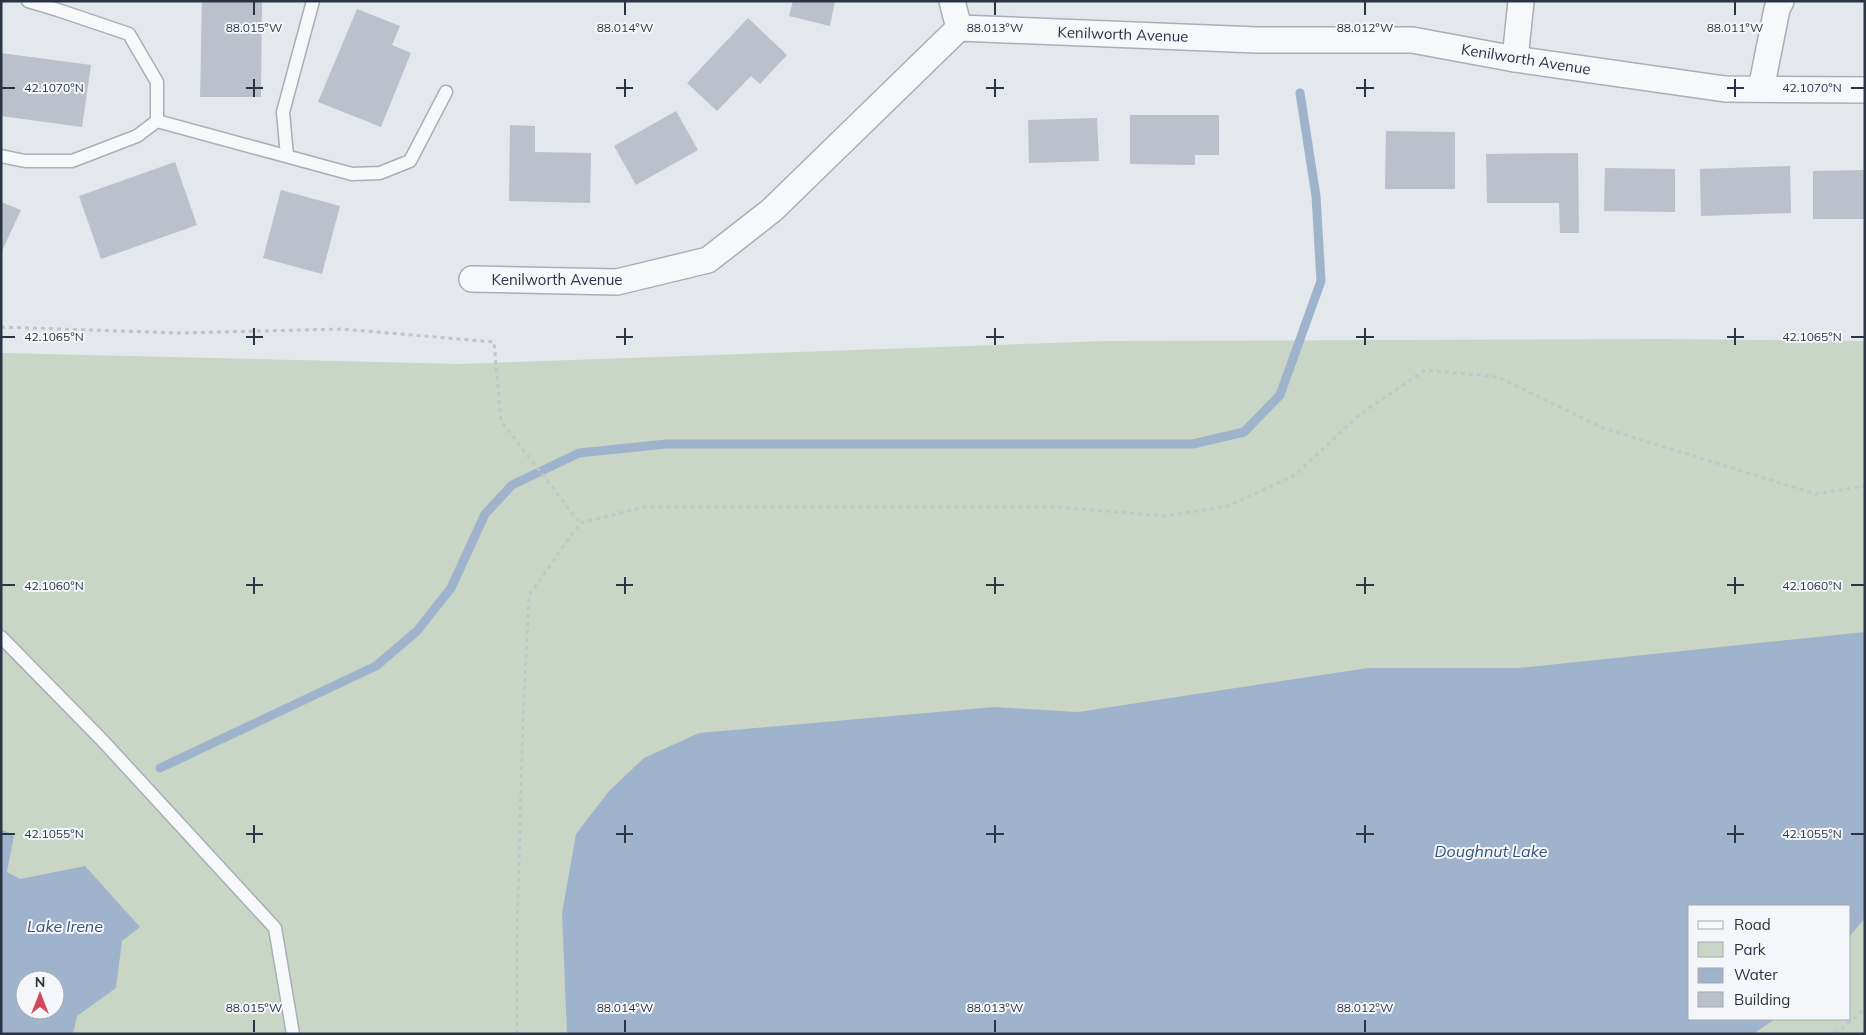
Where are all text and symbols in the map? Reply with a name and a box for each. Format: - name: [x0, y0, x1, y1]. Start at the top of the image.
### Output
- text: 88.015°W: [226, 20, 282, 35]
- text: 88.014°W: [597, 20, 653, 35]
- text: 88.013°W: [967, 20, 1023, 35]
- text: 88.012°W: [1337, 20, 1393, 35]
- text: 88.011°W: [1707, 20, 1763, 35]
- street label: Kenilworth Avenue: [1057, 22, 1189, 46]
- street label: Kenilworth Avenue: [1460, 39, 1592, 79]
- text: 42.1070°N: [24, 80, 84, 95]
- text: 42.1070°N: [1782, 80, 1842, 95]
- street label: Kenilworth Avenue: [492, 270, 622, 289]
- text: 42.1065°N: [24, 329, 84, 344]
- text: 42.1065°N: [1782, 329, 1842, 344]
- text: 42.1060°N: [24, 578, 84, 593]
- text: 42.1060°N: [1782, 578, 1842, 593]
- text: 42.1055°N: [24, 826, 84, 841]
- text: 42.1055°N: [1782, 826, 1842, 841]
- water label: Doughnut Lake: [1435, 841, 1548, 861]
- legend: [1688, 905, 1851, 1020]
- text: Road: [1734, 915, 1771, 934]
- water label: Lake Irene: [27, 916, 103, 936]
- text: Park: [1734, 940, 1766, 959]
- text: Water: [1734, 965, 1778, 984]
- north arrow: [15, 970, 65, 1020]
- text: N: [35, 973, 45, 991]
- text: Building: [1734, 990, 1790, 1009]
- text: 88.015°W: [226, 1000, 282, 1015]
- text: 88.014°W: [597, 1000, 653, 1015]
- text: 88.013°W: [967, 1000, 1023, 1015]
- text: 88.012°W: [1337, 1000, 1393, 1015]

